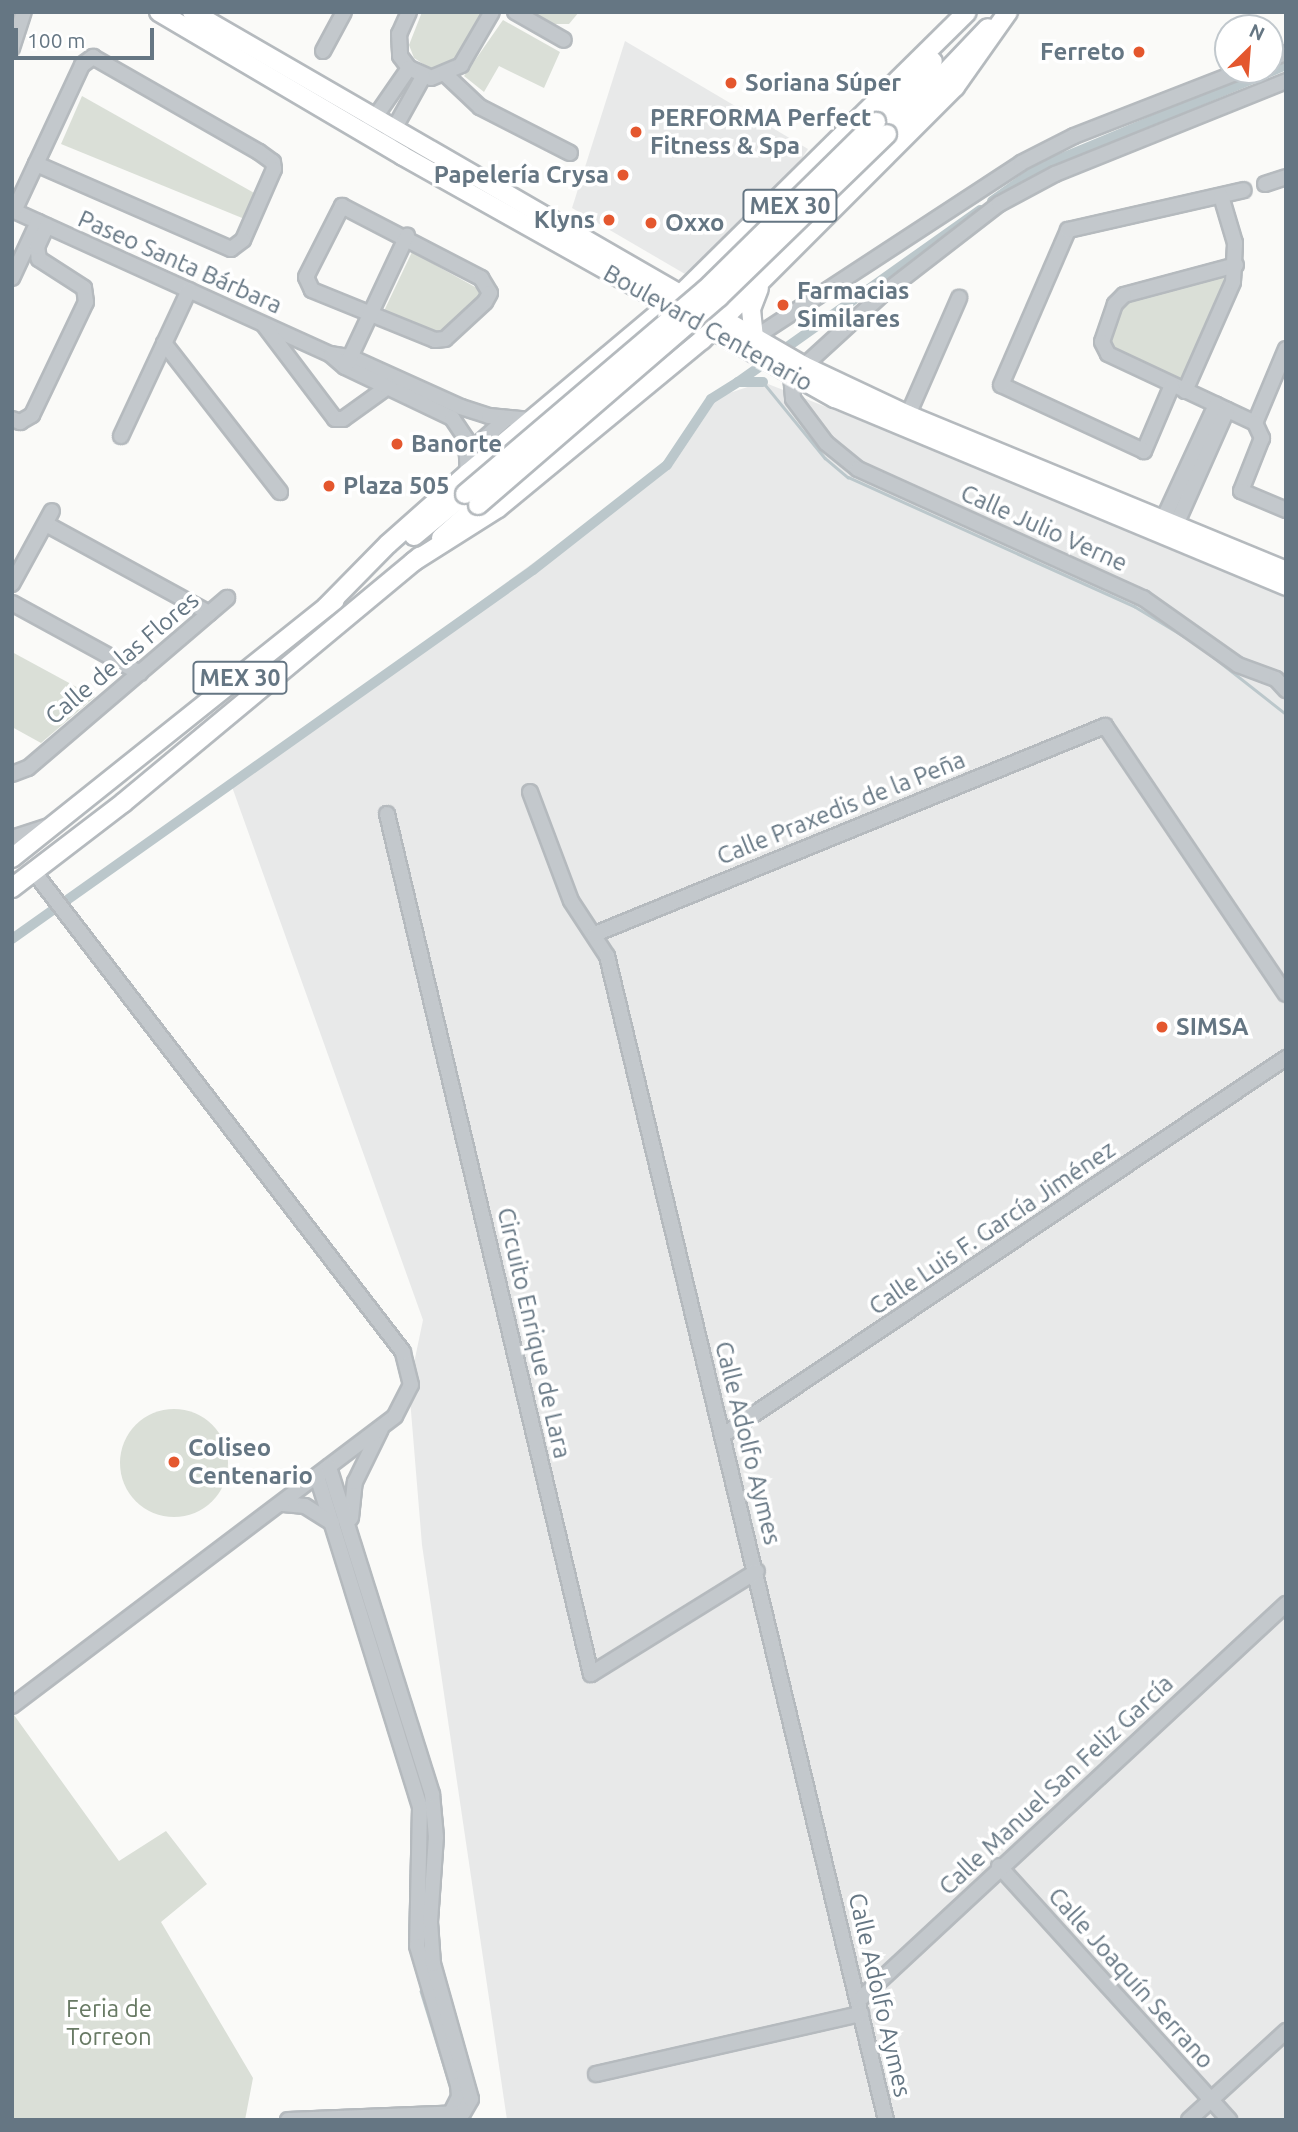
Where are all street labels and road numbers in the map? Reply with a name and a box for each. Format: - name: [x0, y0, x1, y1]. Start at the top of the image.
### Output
- road number: MEX 30: [741, 186, 839, 226]
- street label: Paseo Santa Bárbara: [74, 204, 286, 320]
- street label: Boulevard Centenario: [598, 259, 818, 397]
- street label: Calle Julio Verne: [956, 478, 1132, 578]
- street label: Calle de las Flores: [39, 585, 205, 731]
- road number: MEX 30: [191, 658, 289, 698]
- street label: Calle Praxedis de la Peña: [713, 745, 969, 871]
- street label: Calle Luis F. García Jiménez: [864, 1135, 1120, 1321]
- street label: Circuito Enrique de Lara: [491, 1205, 577, 1461]
- street label: Calle Adolfo Aymes: [709, 1338, 787, 1548]
- street label: Calle Manuel San Feliz García: [933, 1669, 1179, 1901]
- street label: Calle Joaquín Serrano: [1042, 1882, 1220, 2074]
- street label: Calle Adolfo Aymes: [843, 1890, 917, 2100]

